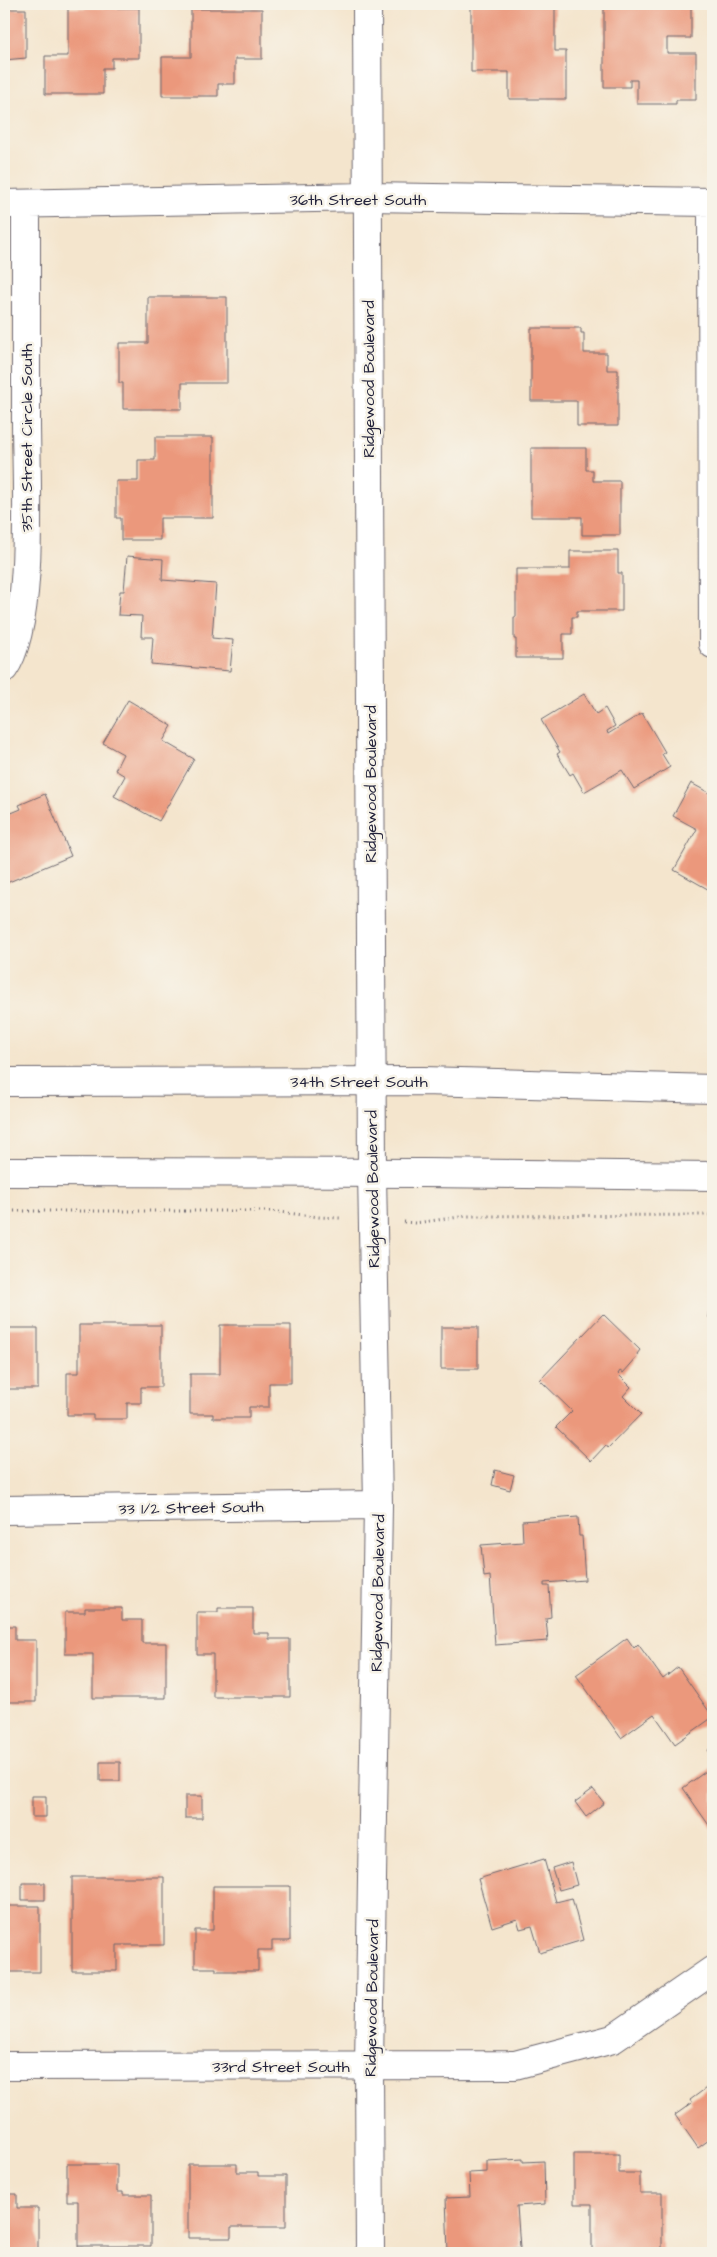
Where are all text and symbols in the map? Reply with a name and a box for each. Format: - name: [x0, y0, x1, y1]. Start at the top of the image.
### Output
- street label: 36th Street South: [290, 189, 426, 211]
- street label: Ridgewood Boulevard: [358, 300, 381, 458]
- street label: 35th Street Circle South: [16, 344, 38, 532]
- street label: Ridgewood Boulevard: [360, 705, 383, 863]
- street label: 34th Street South: [290, 1071, 428, 1093]
- street label: Ridgewood Boulevard: [361, 1110, 386, 1268]
- street label: 33 1/2 Street South: [118, 1496, 264, 1520]
- street label: Ridgewood Boulevard: [366, 1514, 391, 1672]
- street label: Ridgewood Boulevard: [360, 1919, 385, 2077]
- street label: 33rd Street South: [212, 2056, 350, 2078]

